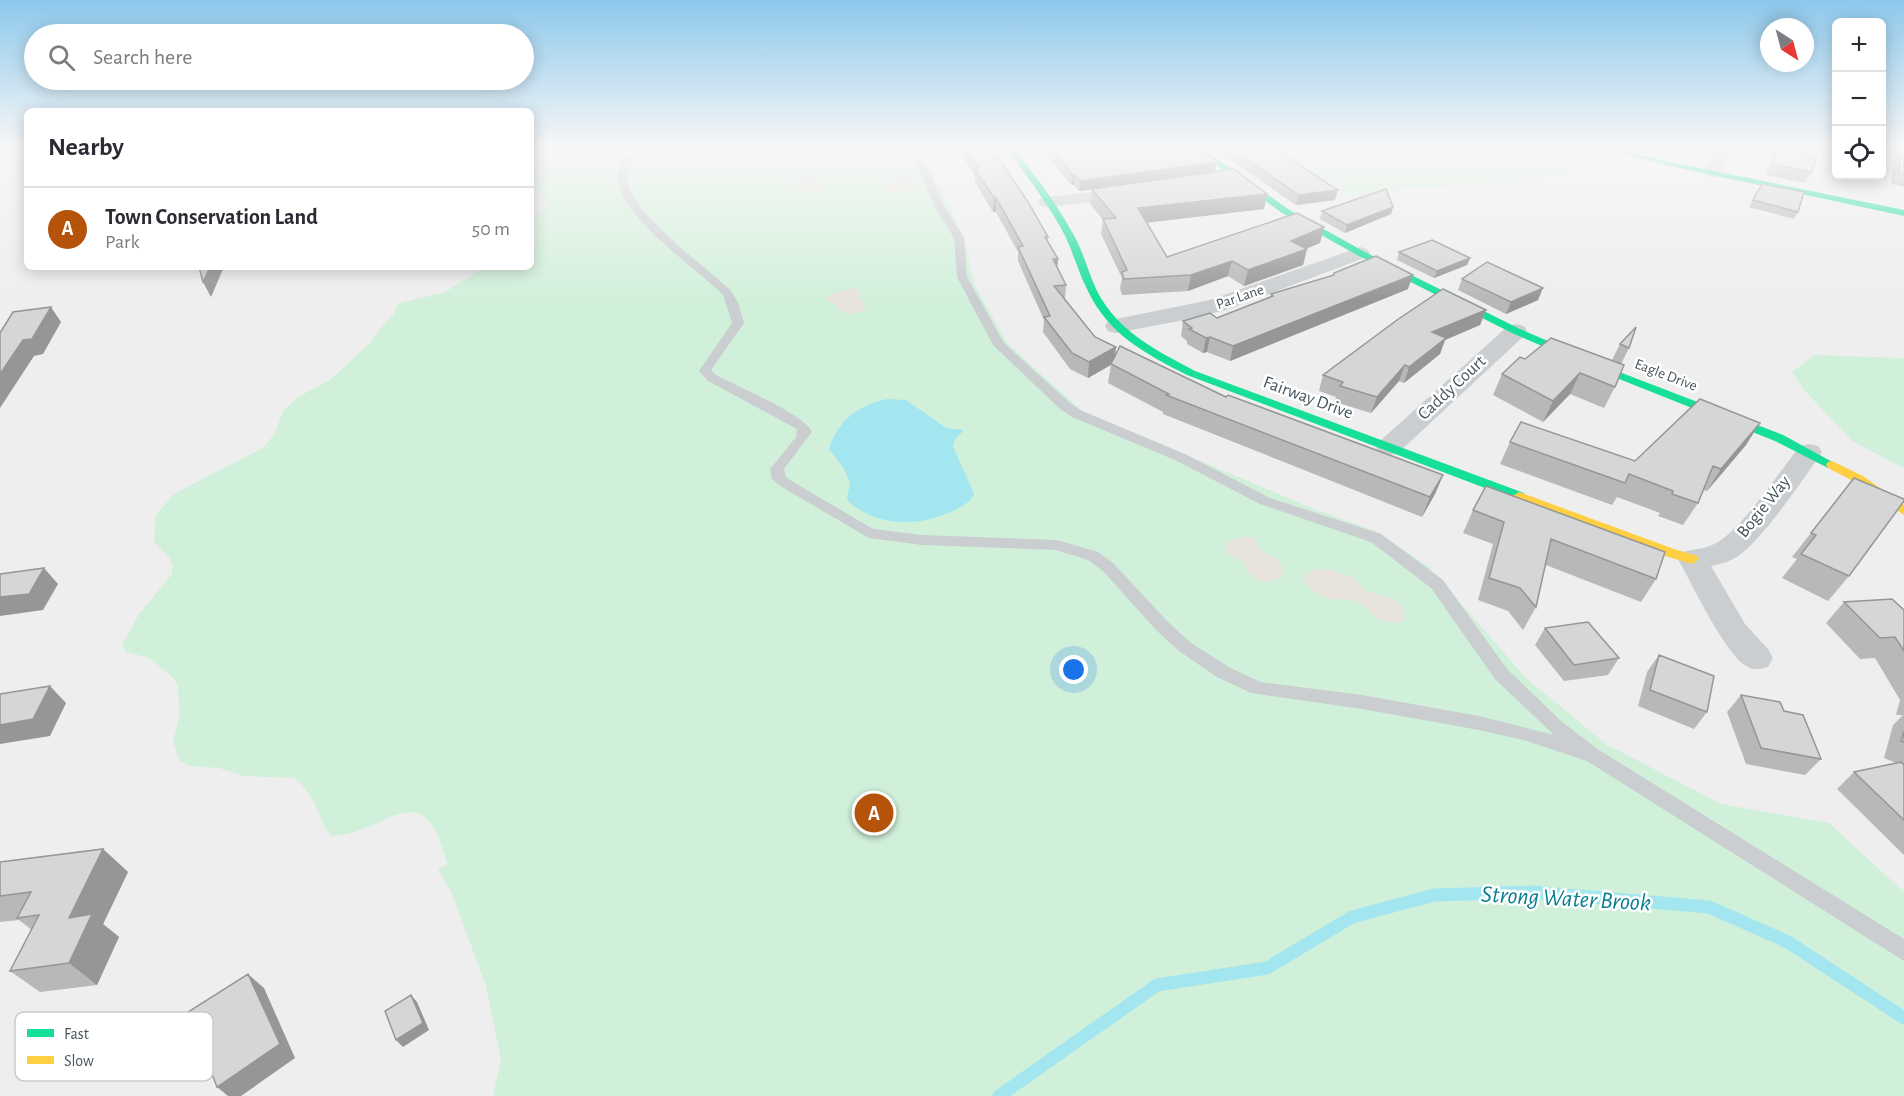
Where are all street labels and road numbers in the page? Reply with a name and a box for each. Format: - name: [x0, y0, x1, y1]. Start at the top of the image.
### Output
- street label: Par Lane: [1214, 282, 1266, 312]
- street label: Caddy Court: [1415, 352, 1490, 424]
- street label: Eagle Drive: [1633, 356, 1699, 394]
- street label: Fairway Drive: [1261, 373, 1355, 423]
- street label: Bogie Way: [1734, 473, 1794, 541]

